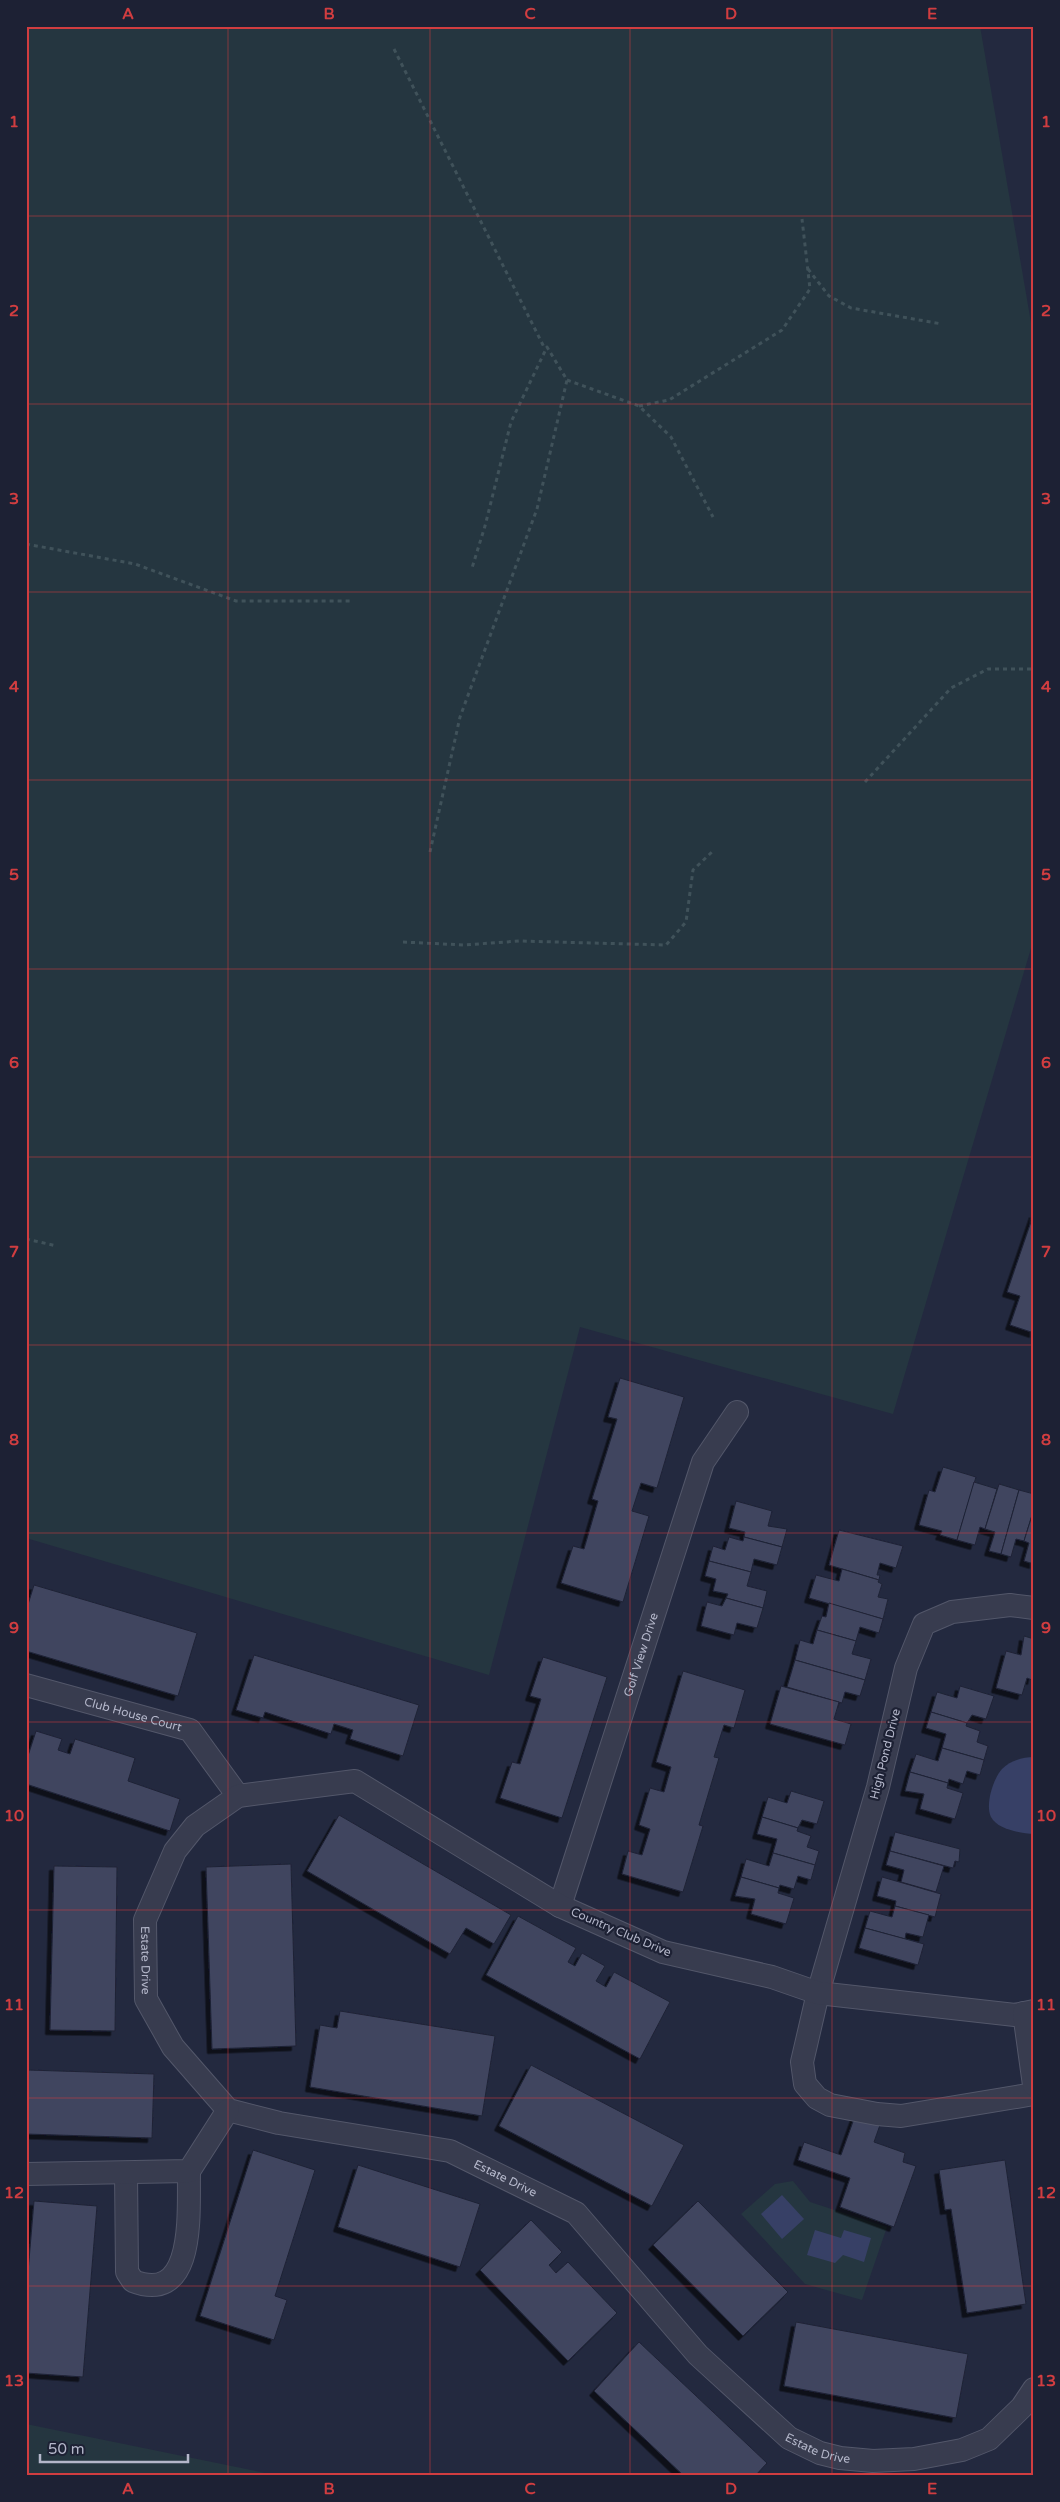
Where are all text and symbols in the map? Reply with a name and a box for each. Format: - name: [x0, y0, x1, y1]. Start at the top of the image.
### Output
- text: A: [122, 4, 134, 24]
- text: B: [323, 4, 335, 24]
- text: C: [524, 4, 536, 24]
- text: D: [725, 4, 737, 24]
- text: E: [927, 4, 937, 24]
- text: 1: [9, 112, 19, 132]
- text: 1: [1041, 112, 1051, 132]
- text: 2: [9, 301, 19, 321]
- text: 2: [1041, 301, 1051, 321]
- text: 3: [9, 489, 19, 509]
- text: 3: [1041, 489, 1051, 509]
- text: 4: [9, 677, 19, 697]
- text: 4: [1041, 677, 1051, 697]
- text: 5: [9, 865, 19, 885]
- text: 5: [1041, 865, 1051, 885]
- text: 6: [9, 1053, 19, 1073]
- text: 6: [1041, 1053, 1051, 1073]
- text: 7: [9, 1242, 19, 1262]
- text: 7: [1041, 1242, 1051, 1262]
- text: 8: [9, 1430, 19, 1450]
- text: 8: [1041, 1430, 1051, 1450]
- street label: Golf View Drive: [621, 1611, 661, 1698]
- text: 9: [9, 1618, 19, 1638]
- text: 9: [1041, 1618, 1051, 1638]
- street label: Club House Court: [83, 1694, 184, 1735]
- street label: High Pond Drive: [867, 1707, 903, 1801]
- text: 10: [4, 1806, 24, 1826]
- text: 10: [1036, 1806, 1056, 1826]
- street label: Country Club Drive: [569, 1905, 673, 1960]
- street label: Estate Drive: [138, 1926, 153, 1995]
- text: 11: [4, 1995, 24, 2015]
- text: 11: [1036, 1995, 1056, 2015]
- street label: Estate Drive: [471, 2157, 539, 2200]
- text: 12: [4, 2183, 24, 2203]
- text: 12: [1036, 2183, 1056, 2203]
- text: 13: [4, 2371, 24, 2391]
- text: 13: [1036, 2371, 1056, 2391]
- street label: Estate Drive: [783, 2430, 851, 2466]
- scale bar: [40, 2432, 188, 2464]
- text: 50 m: [48, 2440, 85, 2458]
- text: A: [122, 2479, 134, 2499]
- text: B: [323, 2479, 335, 2499]
- text: C: [524, 2479, 536, 2499]
- text: D: [725, 2479, 737, 2499]
- text: E: [927, 2479, 937, 2499]

